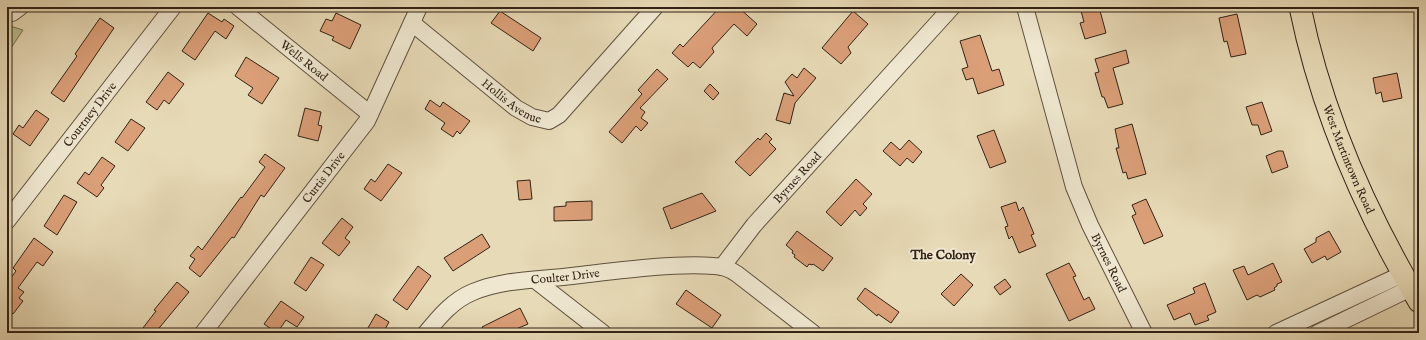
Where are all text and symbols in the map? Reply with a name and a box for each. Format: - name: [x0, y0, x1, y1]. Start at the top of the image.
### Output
- street label: Wells Road: [277, 37, 331, 85]
- street label: Hollis Avenue: [479, 75, 543, 127]
- street label: Courtney Drive: [60, 78, 120, 150]
- street label: West Martintown Road: [1320, 103, 1378, 217]
- street label: Curtis Drive: [299, 148, 349, 206]
- street label: Byrnes Road: [770, 148, 825, 206]
- street label: Byrnes Road: [1088, 231, 1130, 295]
- district label: The Colony: [909, 247, 976, 264]
- street label: Coulter Drive: [530, 265, 601, 287]

